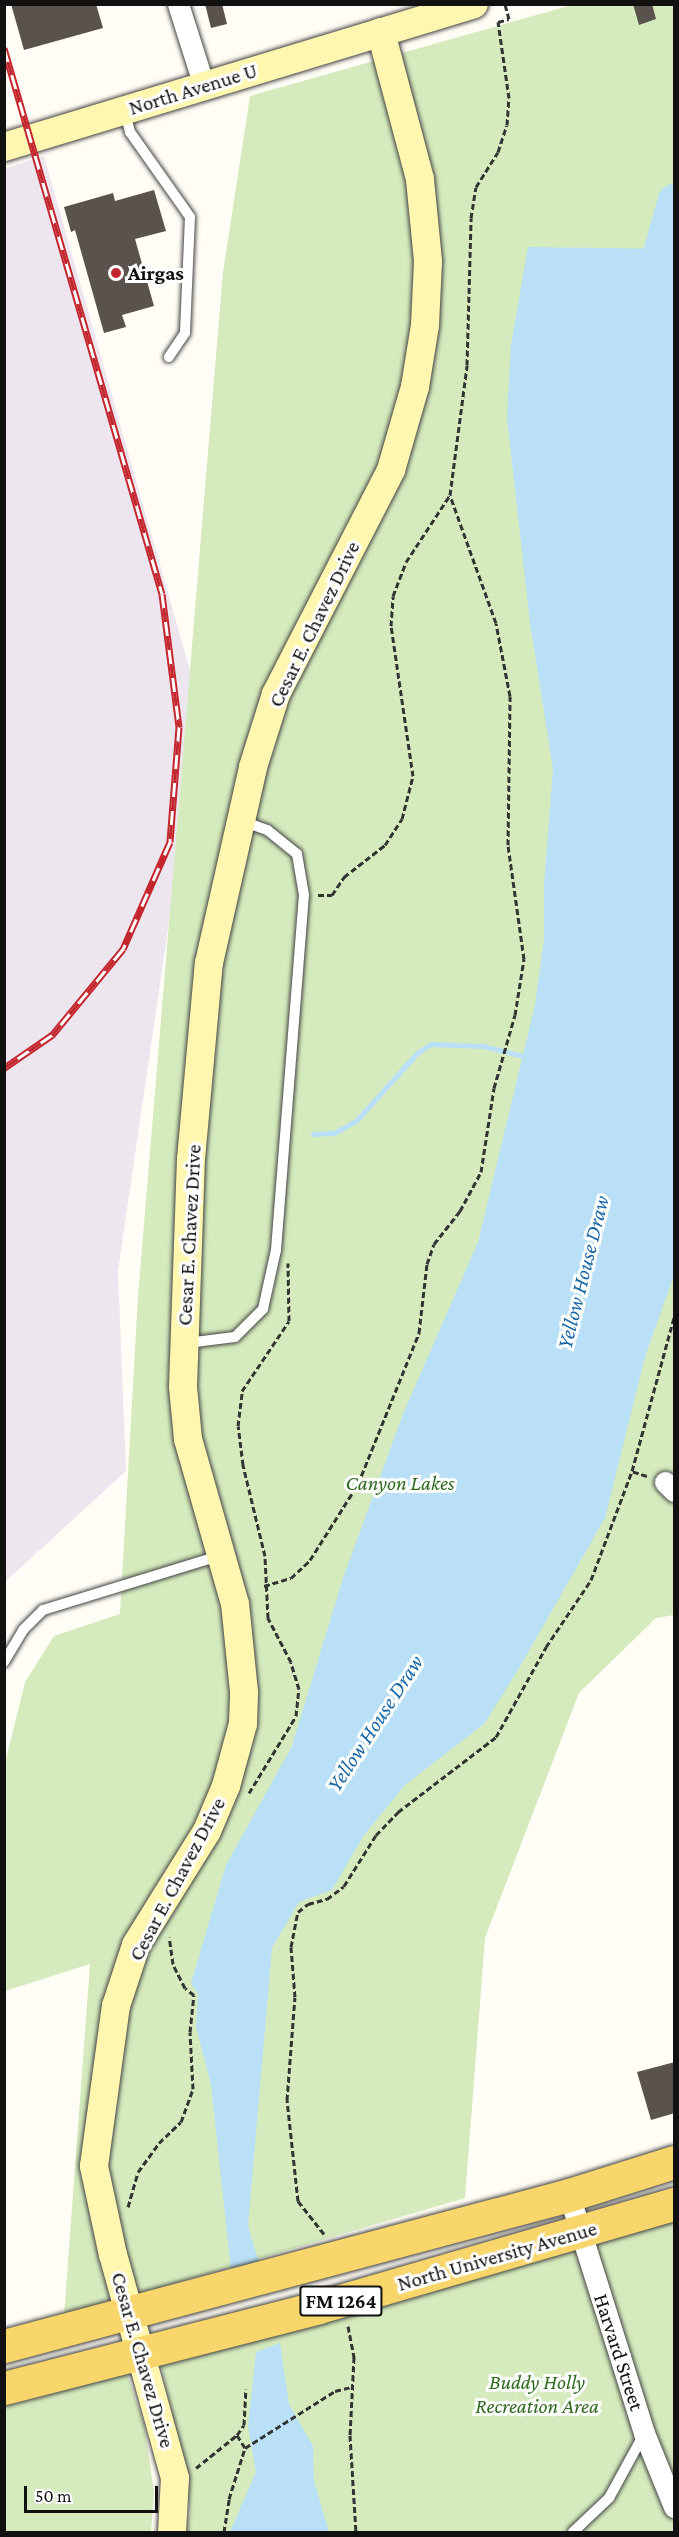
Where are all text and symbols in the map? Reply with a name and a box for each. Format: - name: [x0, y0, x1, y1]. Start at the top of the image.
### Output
- street label: North Avenue U: [126, 57, 260, 121]
- place label: Airgas: [128, 260, 184, 286]
- marker: Airgas: [109, 266, 123, 280]
- street label: Cesar E. Chavez Drive: [263, 537, 365, 711]
- street label: Cesar E. Chavez Drive: [172, 1144, 206, 1326]
- water label: Yellow House Draw: [551, 1193, 615, 1351]
- park label: Canyon Lakes: [346, 1470, 454, 1496]
- water label: Yellow House Draw: [321, 1650, 429, 1796]
- street label: Cesar E. Chavez Drive: [123, 1793, 231, 1965]
- street label: North University Avenue: [394, 2215, 600, 2297]
- street label: Cesar E. Chavez Drive: [106, 2269, 180, 2451]
- road number: FM 1264: [299, 2284, 383, 2318]
- street label: Harvard Street: [588, 2290, 650, 2414]
- park label: Buddy Holly Recreation Area: [475, 2369, 599, 2419]
- scale bar: [27, 2474, 160, 2512]
- text: 50 m: [35, 2486, 72, 2506]

